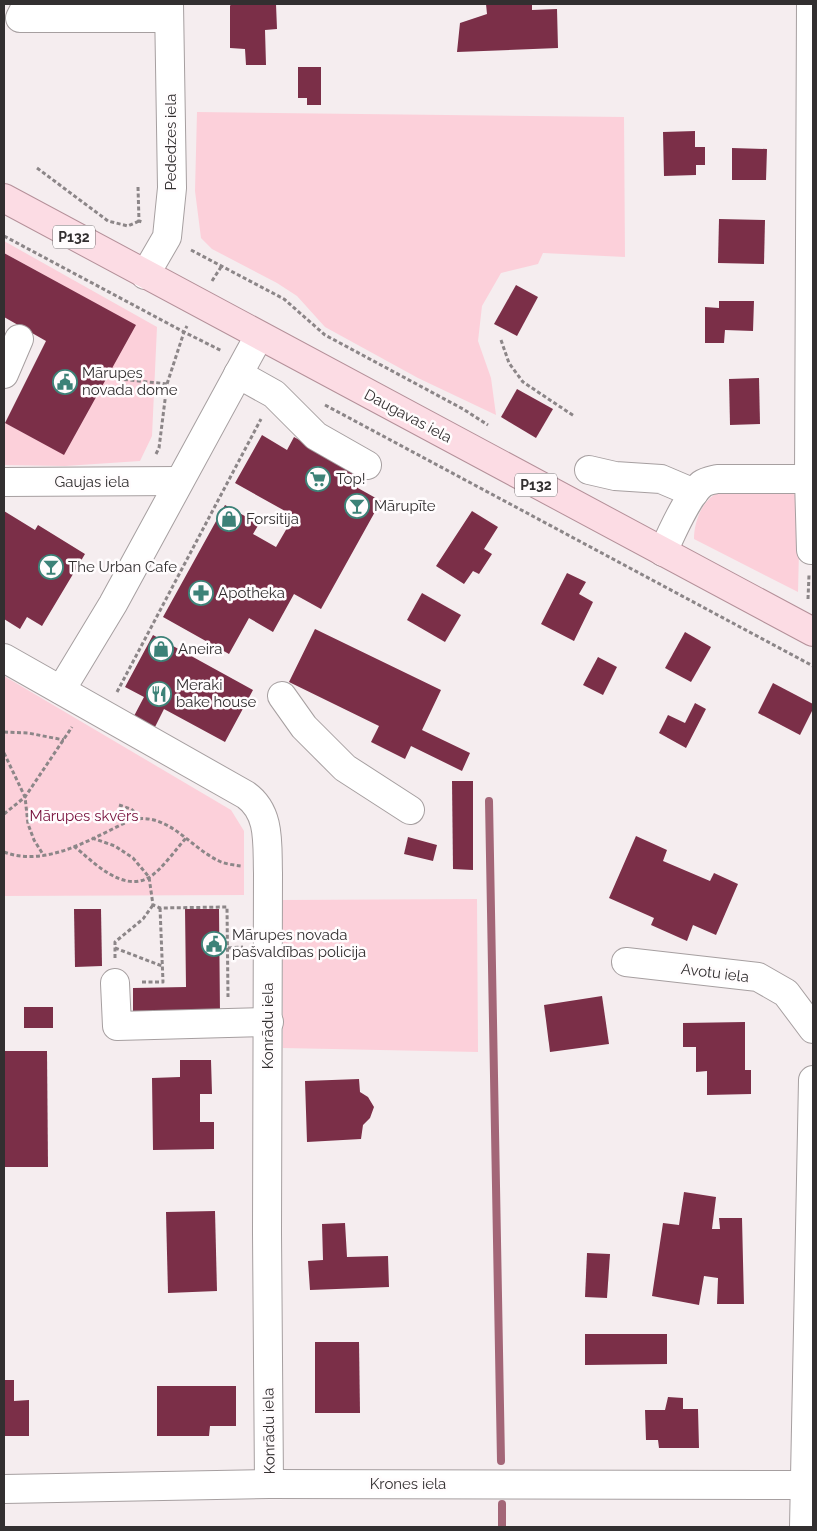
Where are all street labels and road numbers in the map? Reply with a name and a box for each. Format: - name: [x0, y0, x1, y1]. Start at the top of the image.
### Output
- street label: Pededzes iela: [162, 94, 180, 190]
- road number: P132: [53, 226, 95, 248]
- street label: Daugavas iela: [361, 385, 455, 447]
- street label: Gaujas iela: [55, 473, 129, 491]
- road number: P132: [515, 474, 557, 496]
- street label: Avotu iela: [680, 960, 750, 986]
- street label: Konrādu iela: [259, 983, 277, 1069]
- street label: Konrādu iela: [259, 1388, 279, 1474]
- street label: Krones iela: [370, 1475, 446, 1493]

